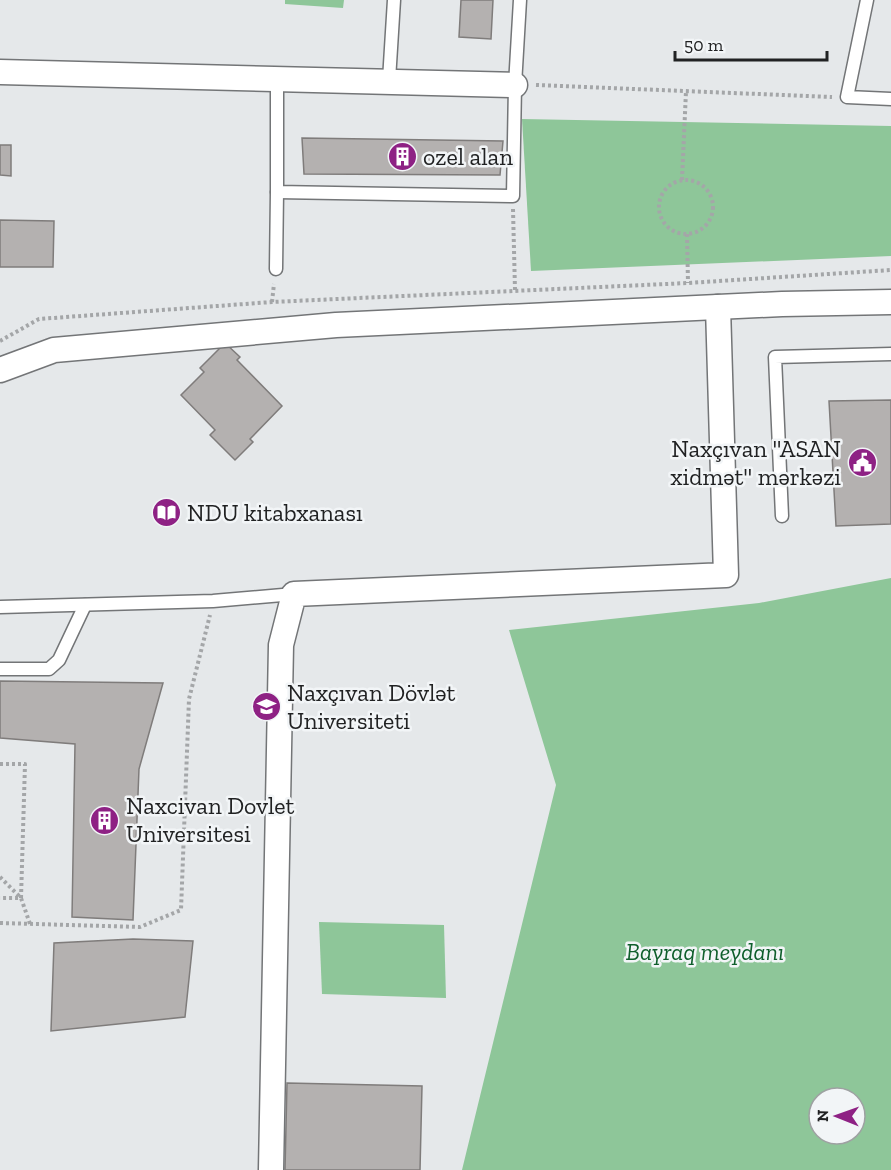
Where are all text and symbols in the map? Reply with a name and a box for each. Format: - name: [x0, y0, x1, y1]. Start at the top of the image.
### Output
- scale bar: [675, 24, 826, 62]
- text: 50 m: [684, 34, 724, 56]
- building icon: ozel alan: [386, 141, 418, 173]
- place label: ozel alan: [423, 142, 513, 171]
- place label: Naxçıvan "ASAN xidmət" mərkəzi: [670, 434, 841, 491]
- public building icon: Naxçıvan "ASAN xidmət" mərkəzi: [846, 447, 878, 479]
- library icon: NDU kitabxanası: [150, 497, 182, 529]
- place label: NDU kitabxanası: [187, 498, 363, 527]
- place label: Naxçıvan Dövlət Universiteti: [287, 678, 456, 735]
- school or university icon: Naxçıvan Dövlət Universiteti: [250, 691, 282, 723]
- place label: Naxcivan Dovlet Universitesi: [126, 791, 295, 848]
- building icon: Naxcivan Dovlet Universitesi: [89, 804, 121, 836]
- park label: Bayraq meydanı: [626, 937, 784, 966]
- north arrow: [807, 1086, 867, 1146]
- text: N: [813, 1109, 832, 1122]

